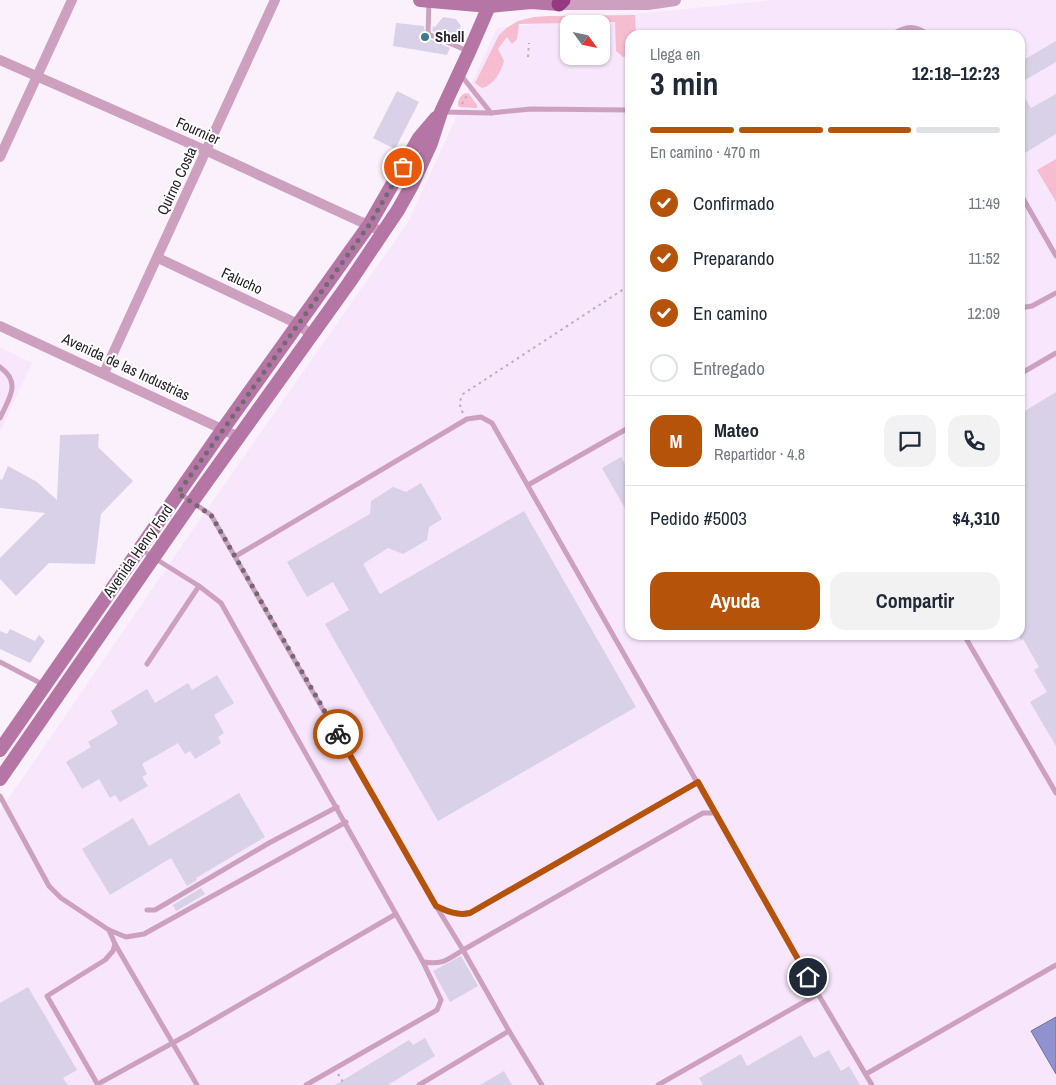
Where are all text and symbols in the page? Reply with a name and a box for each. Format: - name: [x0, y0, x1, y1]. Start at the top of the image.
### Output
- north arrow: [560, 15, 610, 65]
- map controls: [560, 15, 610, 65]
- place label: Shell: [435, 26, 464, 47]
- marker: Shell: [419, 31, 431, 43]
- text: Llega en: [650, 43, 700, 65]
- text: 12:18–12:23: [912, 60, 1000, 86]
- text: 3 min: [650, 62, 719, 105]
- street label: Fournier: [173, 112, 223, 149]
- text: En camino · 470 m: [650, 141, 760, 163]
- street label: Quirno Costa: [152, 143, 202, 218]
- pin: [382, 146, 424, 188]
- icon: bag: [389, 153, 417, 181]
- icon: check: [650, 189, 678, 217]
- text: Confirmado: [693, 190, 774, 216]
- text: 11:49: [968, 192, 1000, 214]
- icon: check: [650, 244, 678, 272]
- text: Preparando: [693, 245, 774, 271]
- text: 11:52: [968, 247, 1000, 269]
- street label: Falucho: [218, 262, 266, 299]
- icon: check: [650, 299, 678, 327]
- text: En camino: [693, 300, 767, 326]
- text: 12:09: [967, 302, 1000, 324]
- street label: Avenida de las Industrias: [58, 327, 193, 405]
- text: Entregado: [693, 355, 765, 381]
- button: chat: [884, 415, 936, 467]
- button: phone: [948, 415, 1000, 467]
- text: Mateo: [714, 417, 759, 443]
- text: M: [670, 428, 682, 454]
- text: Repartidor · 4.8: [714, 443, 805, 465]
- street label: Avenida Henry Ford: [97, 500, 178, 602]
- text: Pedido #5003: [650, 505, 747, 531]
- text: $4,310: [952, 505, 1000, 531]
- button: Ayuda: [650, 572, 820, 630]
- button: Compartir: [830, 572, 1000, 630]
- courier: [313, 709, 363, 759]
- icon: bike: [324, 720, 352, 748]
- pin: [787, 956, 829, 998]
- icon: home: [794, 963, 822, 991]

